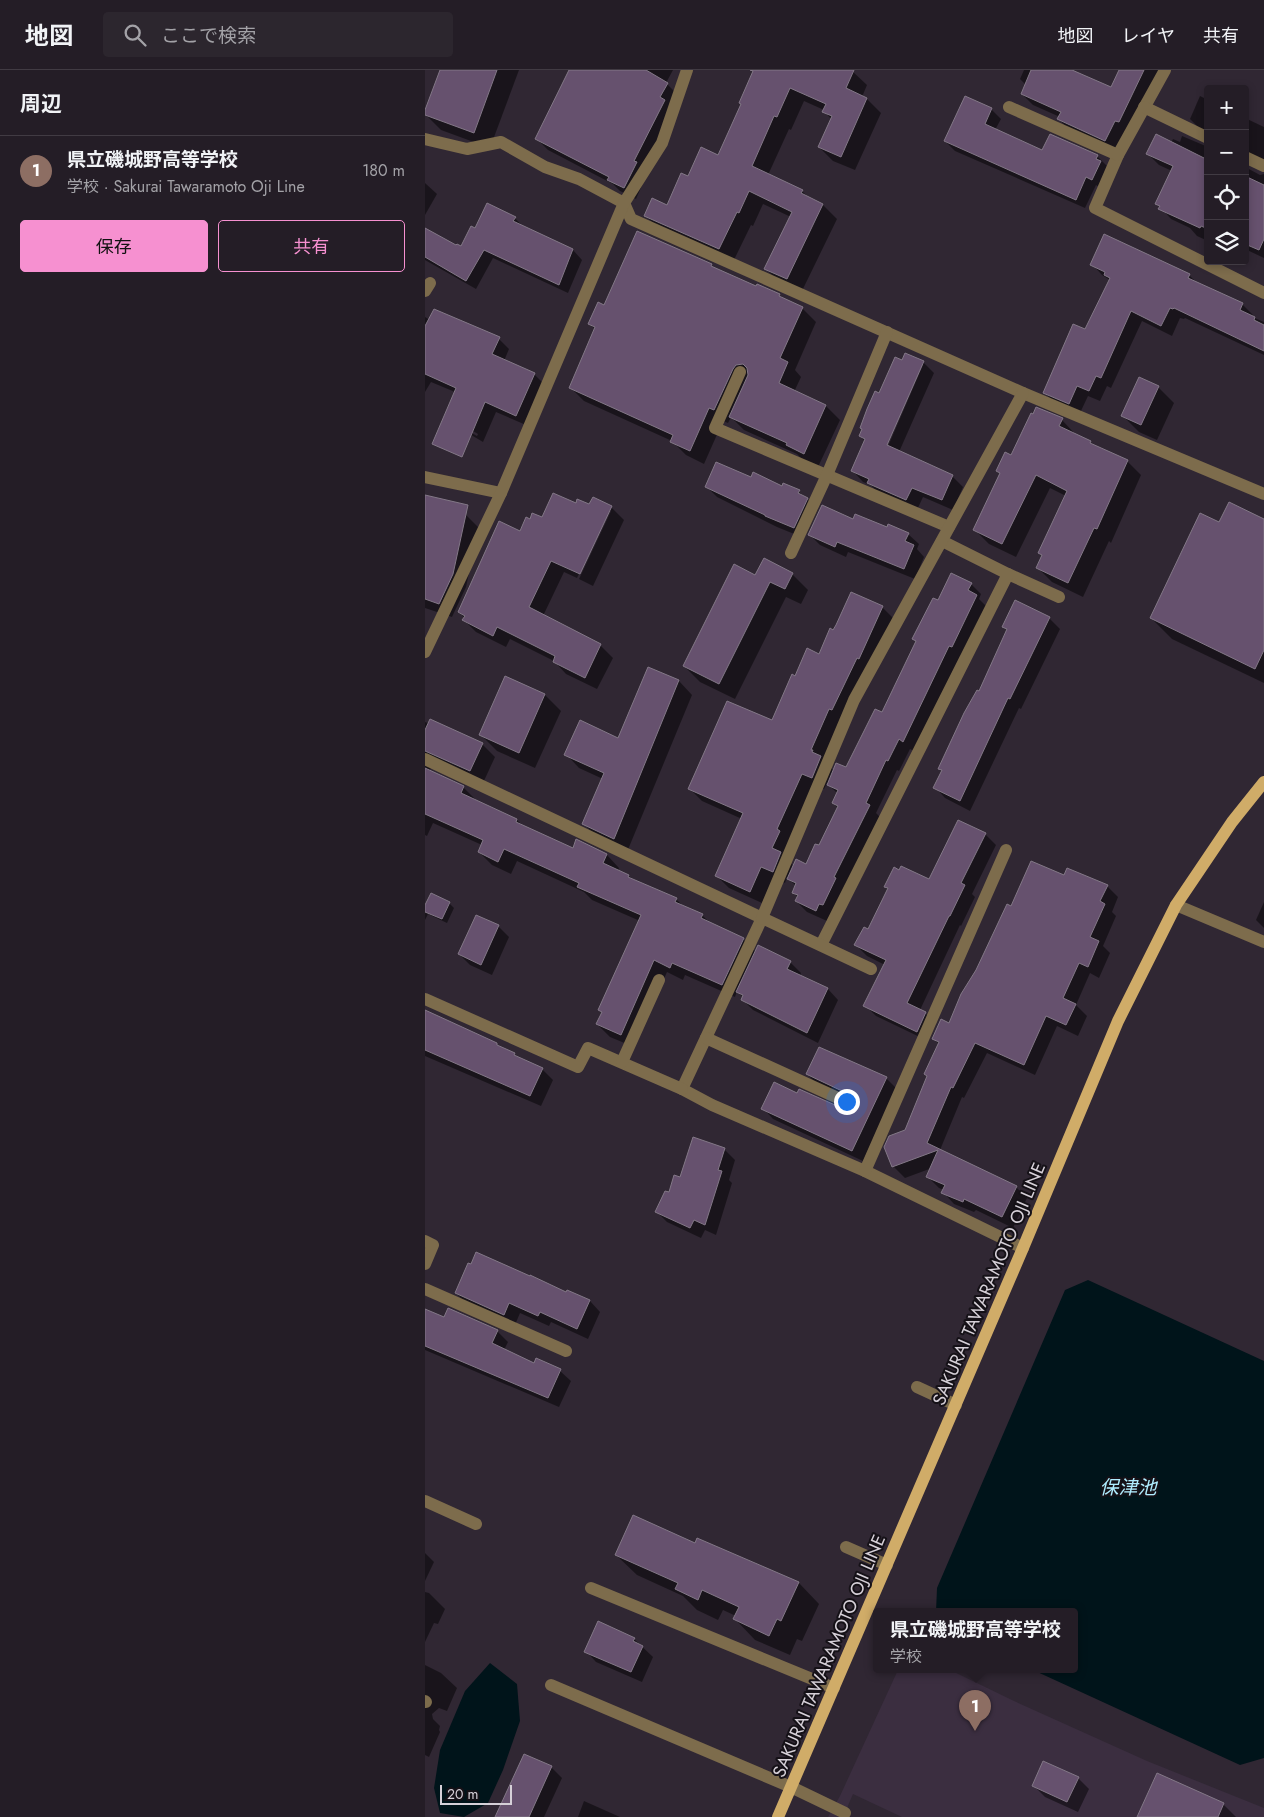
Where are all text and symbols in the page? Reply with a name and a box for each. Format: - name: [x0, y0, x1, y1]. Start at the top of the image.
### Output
- search box: [103, 12, 453, 57]
- text: 地図: [25, 18, 73, 53]
- icon: search: [121, 21, 149, 49]
- text: ここで検索: [161, 22, 256, 49]
- text: 地図: [1058, 23, 1094, 49]
- text: レイヤ: [1122, 23, 1175, 49]
- text: 共有: [1203, 23, 1239, 49]
- map controls: [1204, 85, 1249, 265]
- button: +: [1204, 85, 1249, 130]
- text: 周辺: [20, 89, 62, 119]
- button: −: [1204, 130, 1249, 175]
- text: 県立磯城野高等学校: [67, 146, 238, 173]
- text: 1: [32, 159, 40, 182]
- text: 180 m: [362, 159, 405, 182]
- text: 学校 · Sakurai Tawaramoto Oji Line: [67, 175, 305, 198]
- button: locate: [1204, 175, 1249, 220]
- button: 保存: [20, 220, 208, 272]
- button: 共有: [218, 220, 405, 272]
- button: layers: [1204, 220, 1249, 265]
- your location: [834, 1089, 860, 1115]
- street label: SAKURAI TAWARAMOTO OJI LINE: [926, 1159, 1052, 1409]
- water label: 保津池: [1099, 1474, 1158, 1501]
- street label: SAKURAI TAWARAMOTO OJI LINE: [766, 1531, 892, 1781]
- popup: [873, 1608, 1078, 1673]
- text: 県立磯城野高等学校: [890, 1616, 1061, 1643]
- text: 学校: [890, 1645, 922, 1668]
- pin: 1: [959, 1690, 991, 1731]
- scale bar: [440, 1782, 513, 1805]
- text: 20 m: [447, 1784, 479, 1804]

